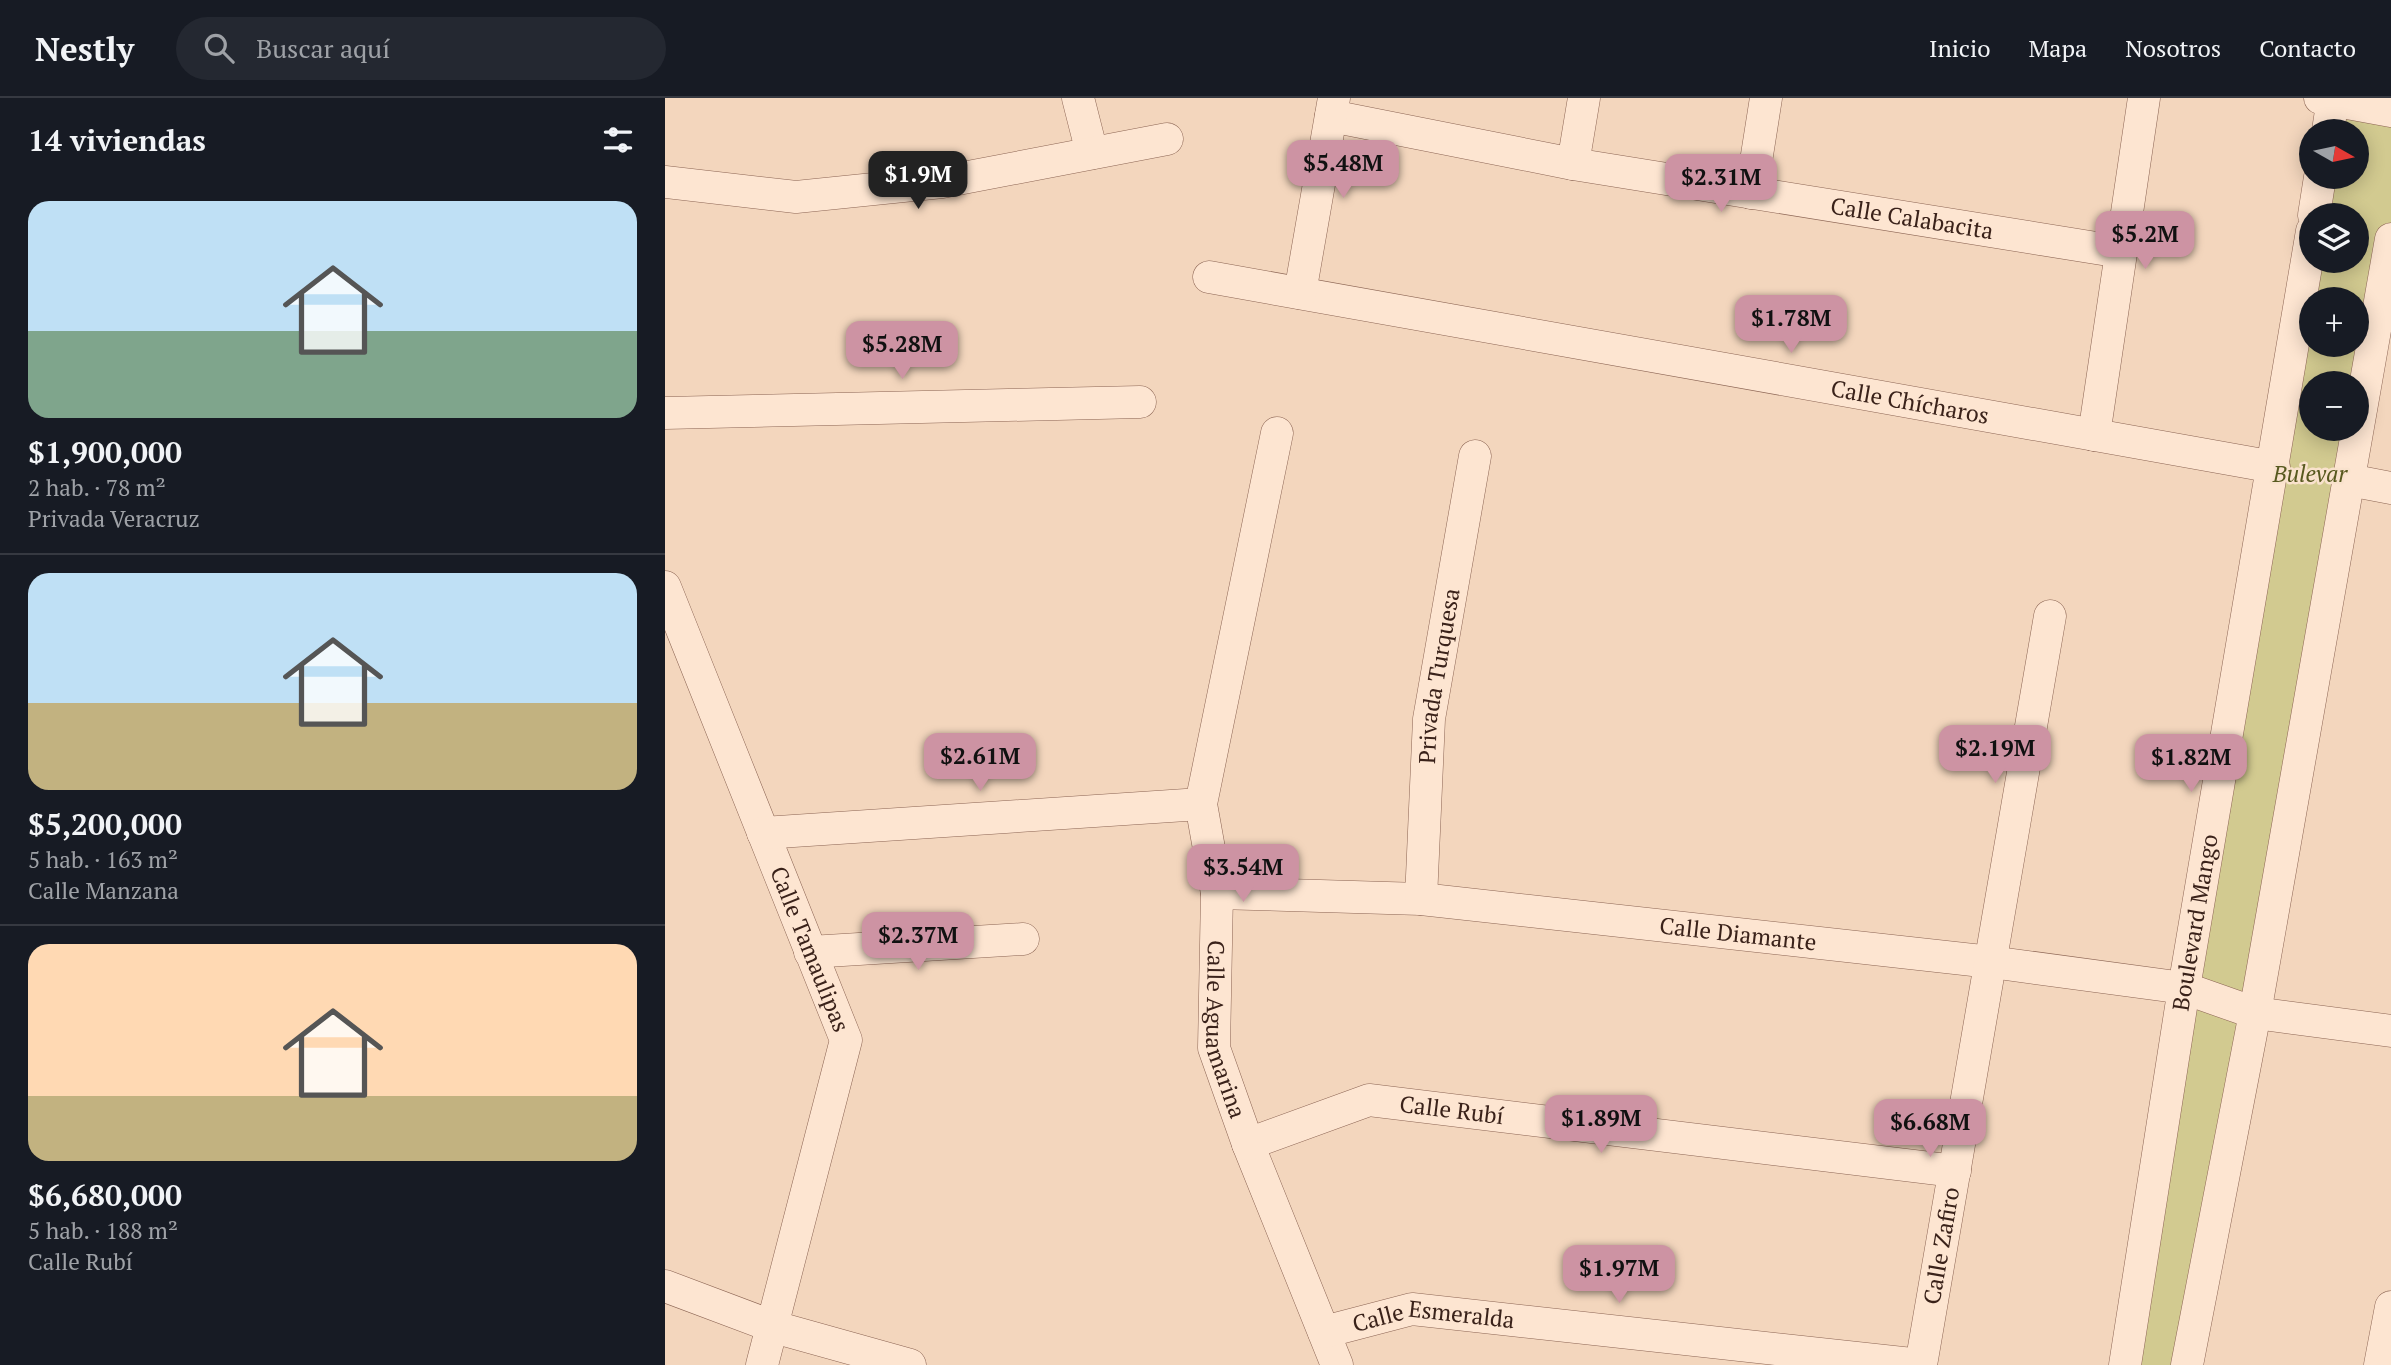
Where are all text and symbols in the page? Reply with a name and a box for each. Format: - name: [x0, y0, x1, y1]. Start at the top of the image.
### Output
- search box: [176, 17, 666, 80]
- text: Nestly: [35, 27, 134, 70]
- icon: search: [200, 29, 238, 67]
- text: Buscar aquí: [256, 31, 390, 65]
- text: Inicio: [1929, 32, 1991, 64]
- text: Mapa: [2029, 32, 2087, 64]
- text: Nosotros: [2125, 32, 2221, 64]
- text: Contacto: [2259, 32, 2356, 64]
- north arrow: [2299, 119, 2369, 189]
- map controls: [2299, 119, 2369, 441]
- text: 14 viviendas: [28, 120, 206, 160]
- icon: filters: [599, 121, 637, 159]
- pin: $5.48M: [1286, 140, 1400, 200]
- text: $5.48M: [1303, 147, 1383, 178]
- pin: $1.9M: [869, 152, 967, 211]
- pin: $2.31M: [1664, 155, 1778, 214]
- text: $1.9M: [884, 158, 952, 189]
- text: $2.31M: [1681, 161, 1761, 192]
- street label: Calle Calabacita: [1828, 190, 1996, 246]
- button: layers: [2299, 203, 2369, 273]
- pin: $5.2M: [2096, 212, 2194, 271]
- text: $5.2M: [2111, 218, 2179, 249]
- icon: home: [270, 247, 396, 373]
- button: +: [2299, 287, 2369, 357]
- pin: $1.78M: [1734, 296, 1848, 355]
- text: $1.78M: [1751, 302, 1831, 333]
- pin: $5.28M: [845, 322, 959, 381]
- text: $5.28M: [862, 328, 942, 359]
- button: −: [2299, 371, 2369, 441]
- street label: Calle Chícharos: [1828, 372, 1992, 431]
- text: $1,900,000: [28, 432, 182, 472]
- park label: Bulevar: [2272, 458, 2348, 489]
- text: 2 hab. · 78 m²: [28, 472, 166, 503]
- text: Privada Veracruz: [28, 503, 200, 534]
- street label: Privada Turquesa: [1411, 585, 1467, 764]
- icon: home: [270, 619, 396, 745]
- pin: $2.19M: [1938, 726, 2052, 785]
- text: $2.19M: [1955, 732, 2035, 763]
- pin: $2.61M: [923, 734, 1037, 793]
- pin: $1.82M: [2134, 734, 2248, 794]
- text: $2.61M: [940, 740, 1020, 771]
- text: $1.82M: [2151, 741, 2231, 772]
- text: $5,200,000: [28, 804, 182, 844]
- street label: Boulevard Mango: [2165, 832, 2225, 1013]
- text: 5 hab. · 163 m²: [28, 844, 178, 875]
- pin: $3.54M: [1186, 844, 1300, 904]
- text: $3.54M: [1203, 851, 1283, 882]
- street label: Calle Tamaulipas: [763, 862, 857, 1036]
- text: Calle Manzana: [28, 875, 179, 906]
- street label: Calle Diamante: [1658, 909, 1818, 958]
- pin: $2.37M: [861, 912, 975, 972]
- text: $2.37M: [878, 919, 958, 950]
- street label: Calle Aguamarina: [1199, 940, 1254, 1123]
- icon: home: [270, 990, 396, 1116]
- street label: Calle Rubí: [1398, 1088, 1506, 1131]
- pin: $1.89M: [1544, 1096, 1658, 1155]
- pin: $6.68M: [1873, 1100, 1987, 1159]
- text: $1.89M: [1561, 1102, 1641, 1133]
- text: $6.68M: [1890, 1106, 1970, 1137]
- text: $6,680,000: [28, 1175, 182, 1215]
- street label: Calle Zafiro: [1916, 1185, 1966, 1307]
- text: 5 hab. · 188 m²: [28, 1215, 178, 1246]
- text: Calle Rubí: [28, 1246, 133, 1277]
- pin: $1.97M: [1562, 1246, 1676, 1305]
- text: $1.97M: [1579, 1252, 1659, 1283]
- street label: Calle Esmeralda: [1349, 1293, 1517, 1339]

